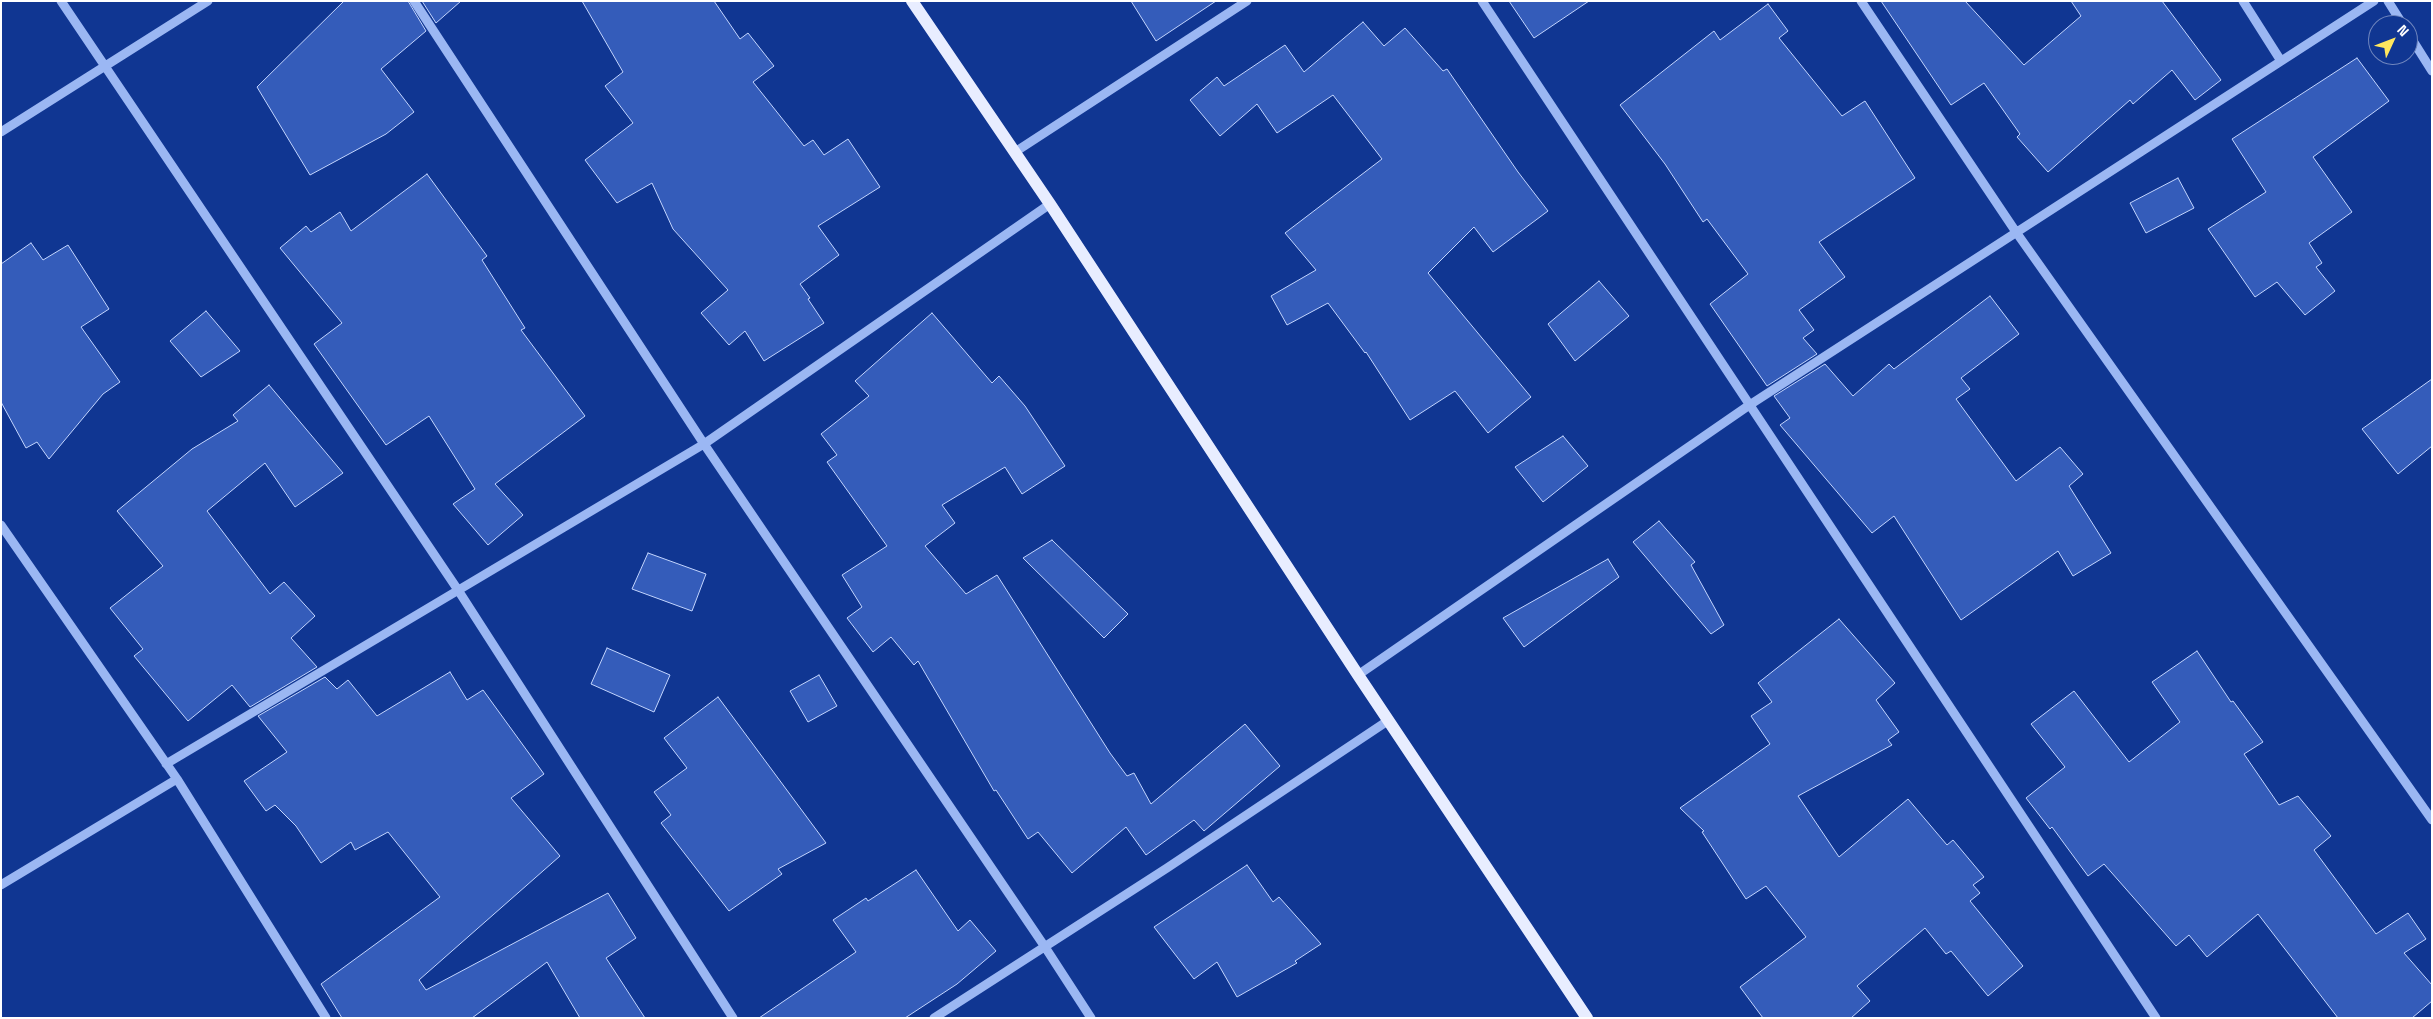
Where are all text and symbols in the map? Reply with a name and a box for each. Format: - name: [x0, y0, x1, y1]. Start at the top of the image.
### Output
- north arrow: [2368, 15, 2418, 65]
- text: N: [2393, 21, 2413, 40]

